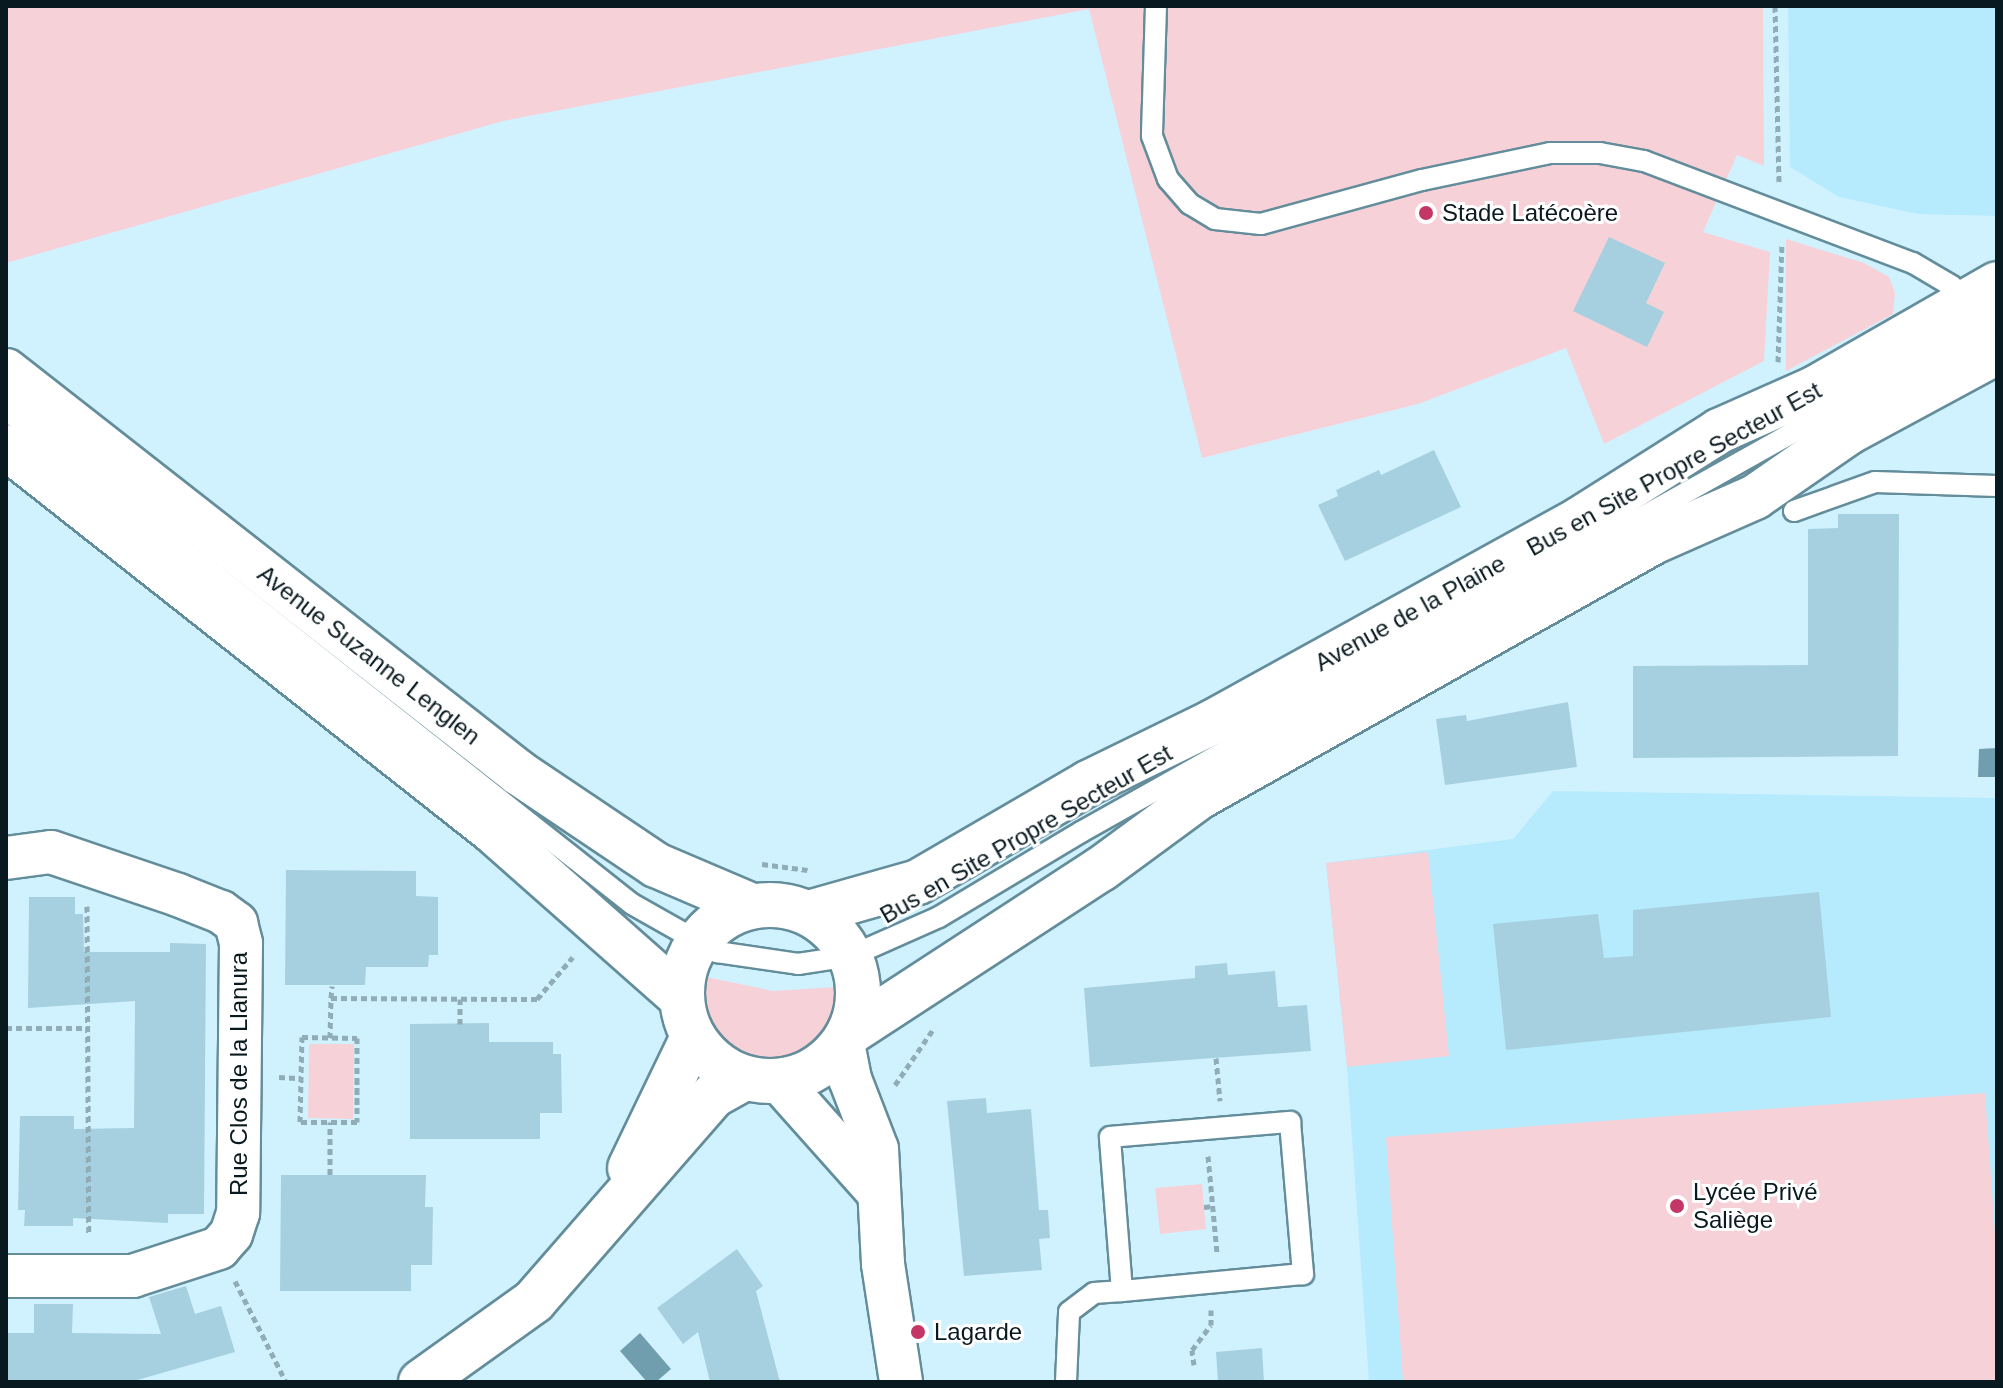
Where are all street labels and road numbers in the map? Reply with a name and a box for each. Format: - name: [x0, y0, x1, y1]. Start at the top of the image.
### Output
- street label: Bus en Site Propre Secteur Est: [1522, 376, 1826, 562]
- street label: Avenue de la Plaine: [1310, 549, 1510, 677]
- street label: Avenue Suzanne Lenglen: [252, 559, 486, 751]
- street label: Bus en Site Propre Secteur Est: [875, 738, 1177, 930]
- street label: Rue Clos de la Llanura: [225, 952, 253, 1196]

